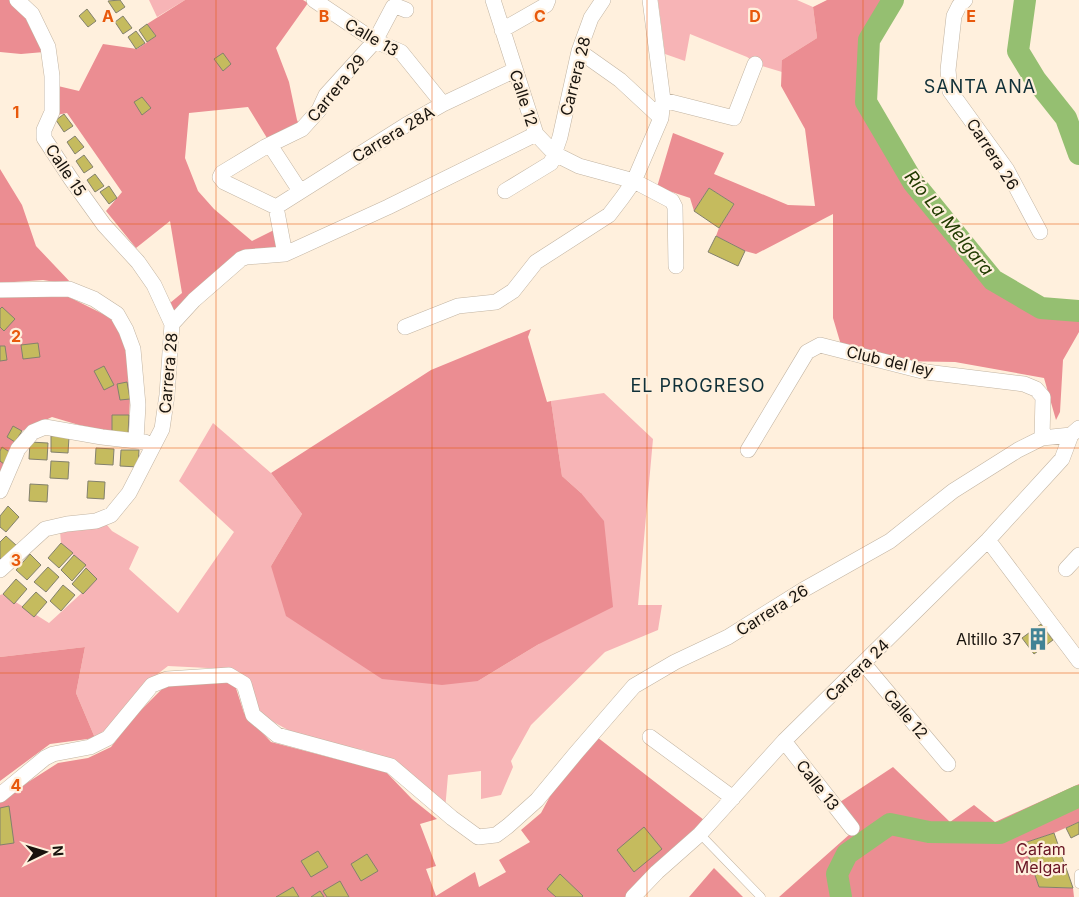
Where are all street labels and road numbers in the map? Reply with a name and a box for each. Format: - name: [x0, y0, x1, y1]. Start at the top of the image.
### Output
- street label: Calle 13: [342, 14, 402, 60]
- street label: Carrera 28: [555, 34, 595, 118]
- street label: Carrera 29: [303, 50, 369, 126]
- street label: Calle 12: [505, 67, 543, 129]
- street label: Carrera 28A: [348, 102, 438, 166]
- street label: Carrera 26: [962, 114, 1024, 194]
- street label: Calle 15: [41, 140, 91, 200]
- street label: Carrera 28: [154, 332, 182, 414]
- street label: Club del ley: [845, 341, 935, 381]
- street label: Carrera 26: [732, 580, 812, 640]
- street label: Carrera 24: [821, 635, 893, 705]
- street label: Calle 12: [880, 685, 932, 743]
- street label: Calle 13: [792, 756, 844, 814]

